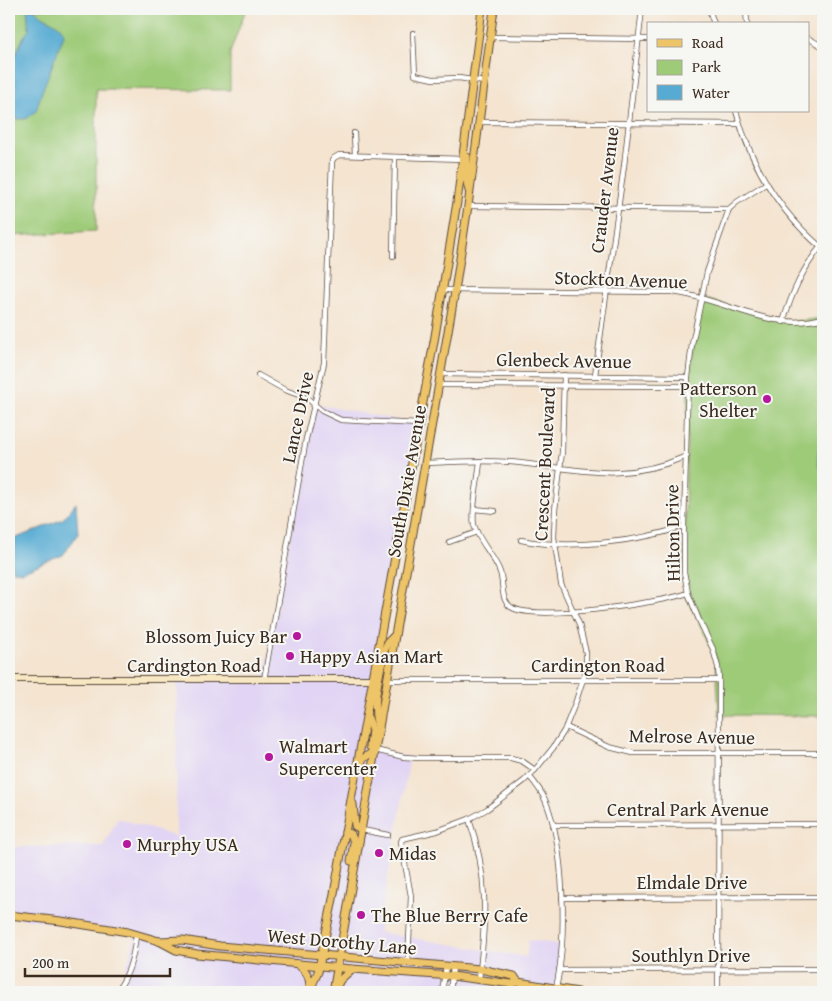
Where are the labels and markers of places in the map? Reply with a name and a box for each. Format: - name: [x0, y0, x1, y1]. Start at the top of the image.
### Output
- place label: Patterson Shelter: [680, 374, 757, 424]
- marker: Patterson Shelter: [761, 393, 773, 405]
- place label: Blossom Juicy Bar: [145, 622, 287, 650]
- marker: Blossom Juicy Bar: [291, 630, 303, 642]
- place label: Happy Asian Mart: [300, 642, 443, 670]
- marker: Happy Asian Mart: [284, 650, 296, 662]
- place label: Walmart Supercenter: [279, 732, 377, 782]
- marker: Walmart Supercenter: [263, 751, 275, 763]
- place label: Murphy USA: [137, 830, 239, 858]
- marker: Murphy USA: [121, 838, 133, 850]
- place label: Midas: [389, 839, 437, 867]
- marker: Midas: [373, 847, 385, 859]
- place label: The Blue Berry Cafe: [371, 901, 528, 929]
- marker: The Blue Berry Cafe: [355, 909, 367, 921]

